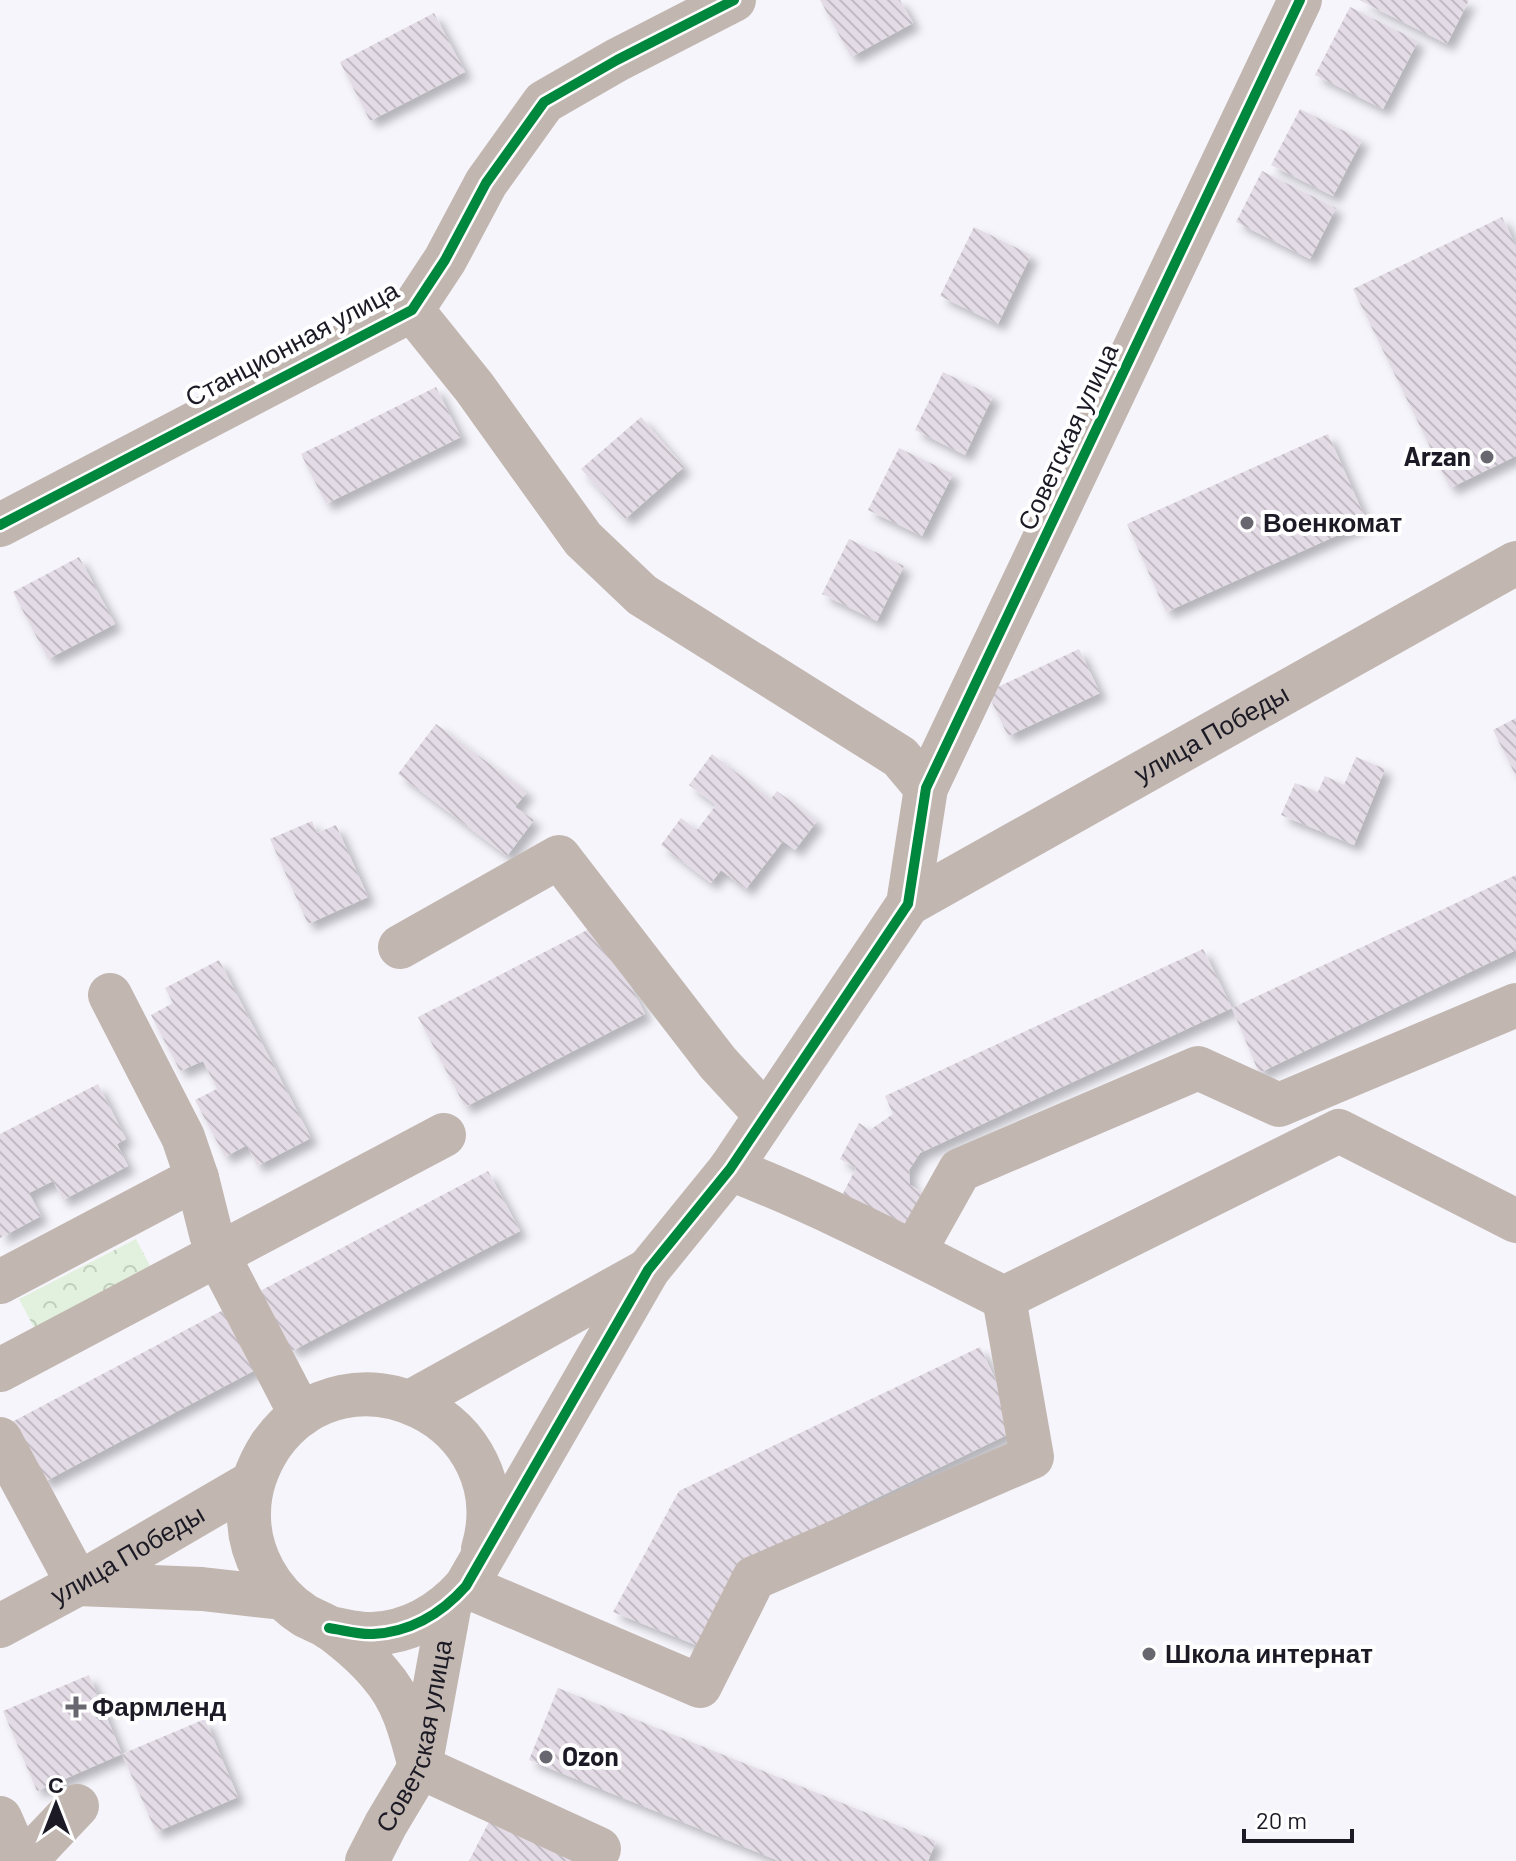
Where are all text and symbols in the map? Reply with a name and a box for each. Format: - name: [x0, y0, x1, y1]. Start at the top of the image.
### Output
- street label: Станционная улица: [179, 273, 404, 412]
- street label: Советская улица: [1010, 338, 1124, 535]
- place label: Arzan: [1404, 440, 1471, 471]
- marker: Arzan: [1478, 448, 1496, 466]
- place label: Военкомат: [1263, 506, 1402, 537]
- marker: Военкомат: [1238, 514, 1256, 532]
- street label: улица Победы: [1128, 677, 1293, 788]
- street label: улица Победы: [45, 1497, 209, 1610]
- street label: Советская улица: [368, 1636, 457, 1837]
- place label: Школа интернат: [1165, 1637, 1373, 1668]
- marker: Школа интернат: [1140, 1645, 1158, 1663]
- place label: Фармленд: [92, 1690, 227, 1721]
- marker: Фармленд: [67, 1698, 85, 1716]
- place label: Ozon: [562, 1740, 619, 1771]
- marker: Ozon: [537, 1748, 555, 1766]
- north arrow: [16, 1765, 96, 1845]
- text: С: [48, 1771, 64, 1797]
- scale bar: [1244, 1793, 1352, 1843]
- text: 20 m: [1256, 1805, 1307, 1834]

